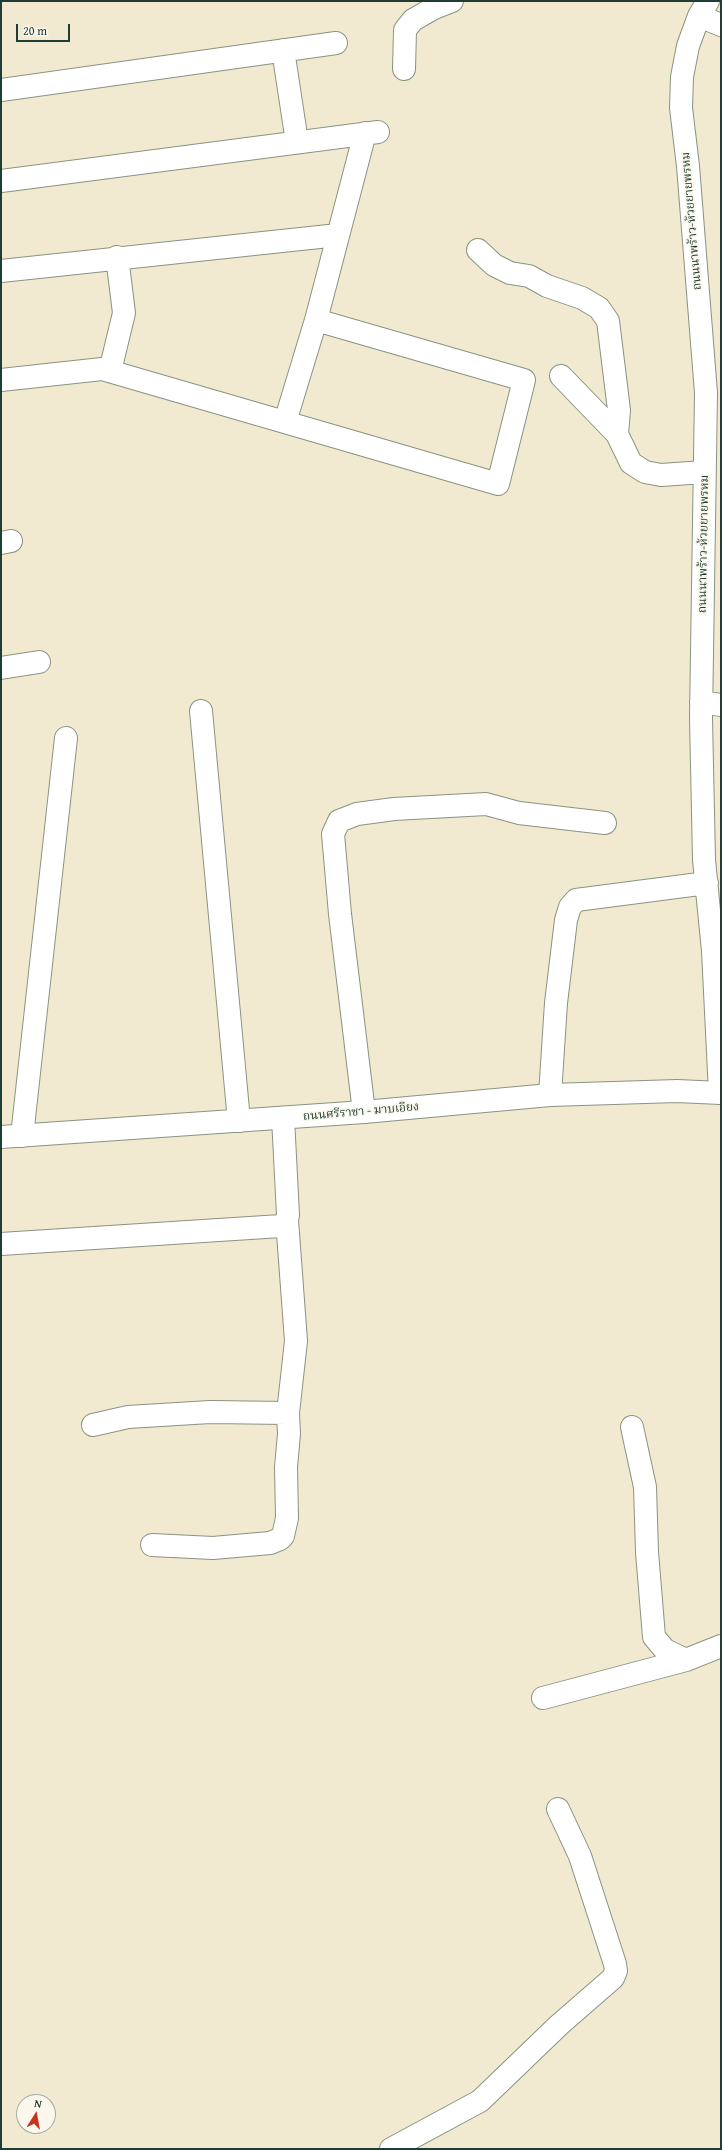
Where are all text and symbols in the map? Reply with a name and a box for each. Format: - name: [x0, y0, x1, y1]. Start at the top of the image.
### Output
- scale bar: [18, 16, 72, 42]
- text: 20 m: [23, 22, 47, 39]
- street label: ถนนนาพร้าว-ห้วยยายพรหม: [679, 151, 705, 291]
- street label: ถนนนาพร้าว-ห้วยยายพรหม: [696, 475, 712, 613]
- street label: ถนนศรีราชา - มาบเอียง: [302, 1100, 420, 1124]
- north arrow: [16, 2094, 56, 2134]
- text: N: [33, 2095, 43, 2112]

